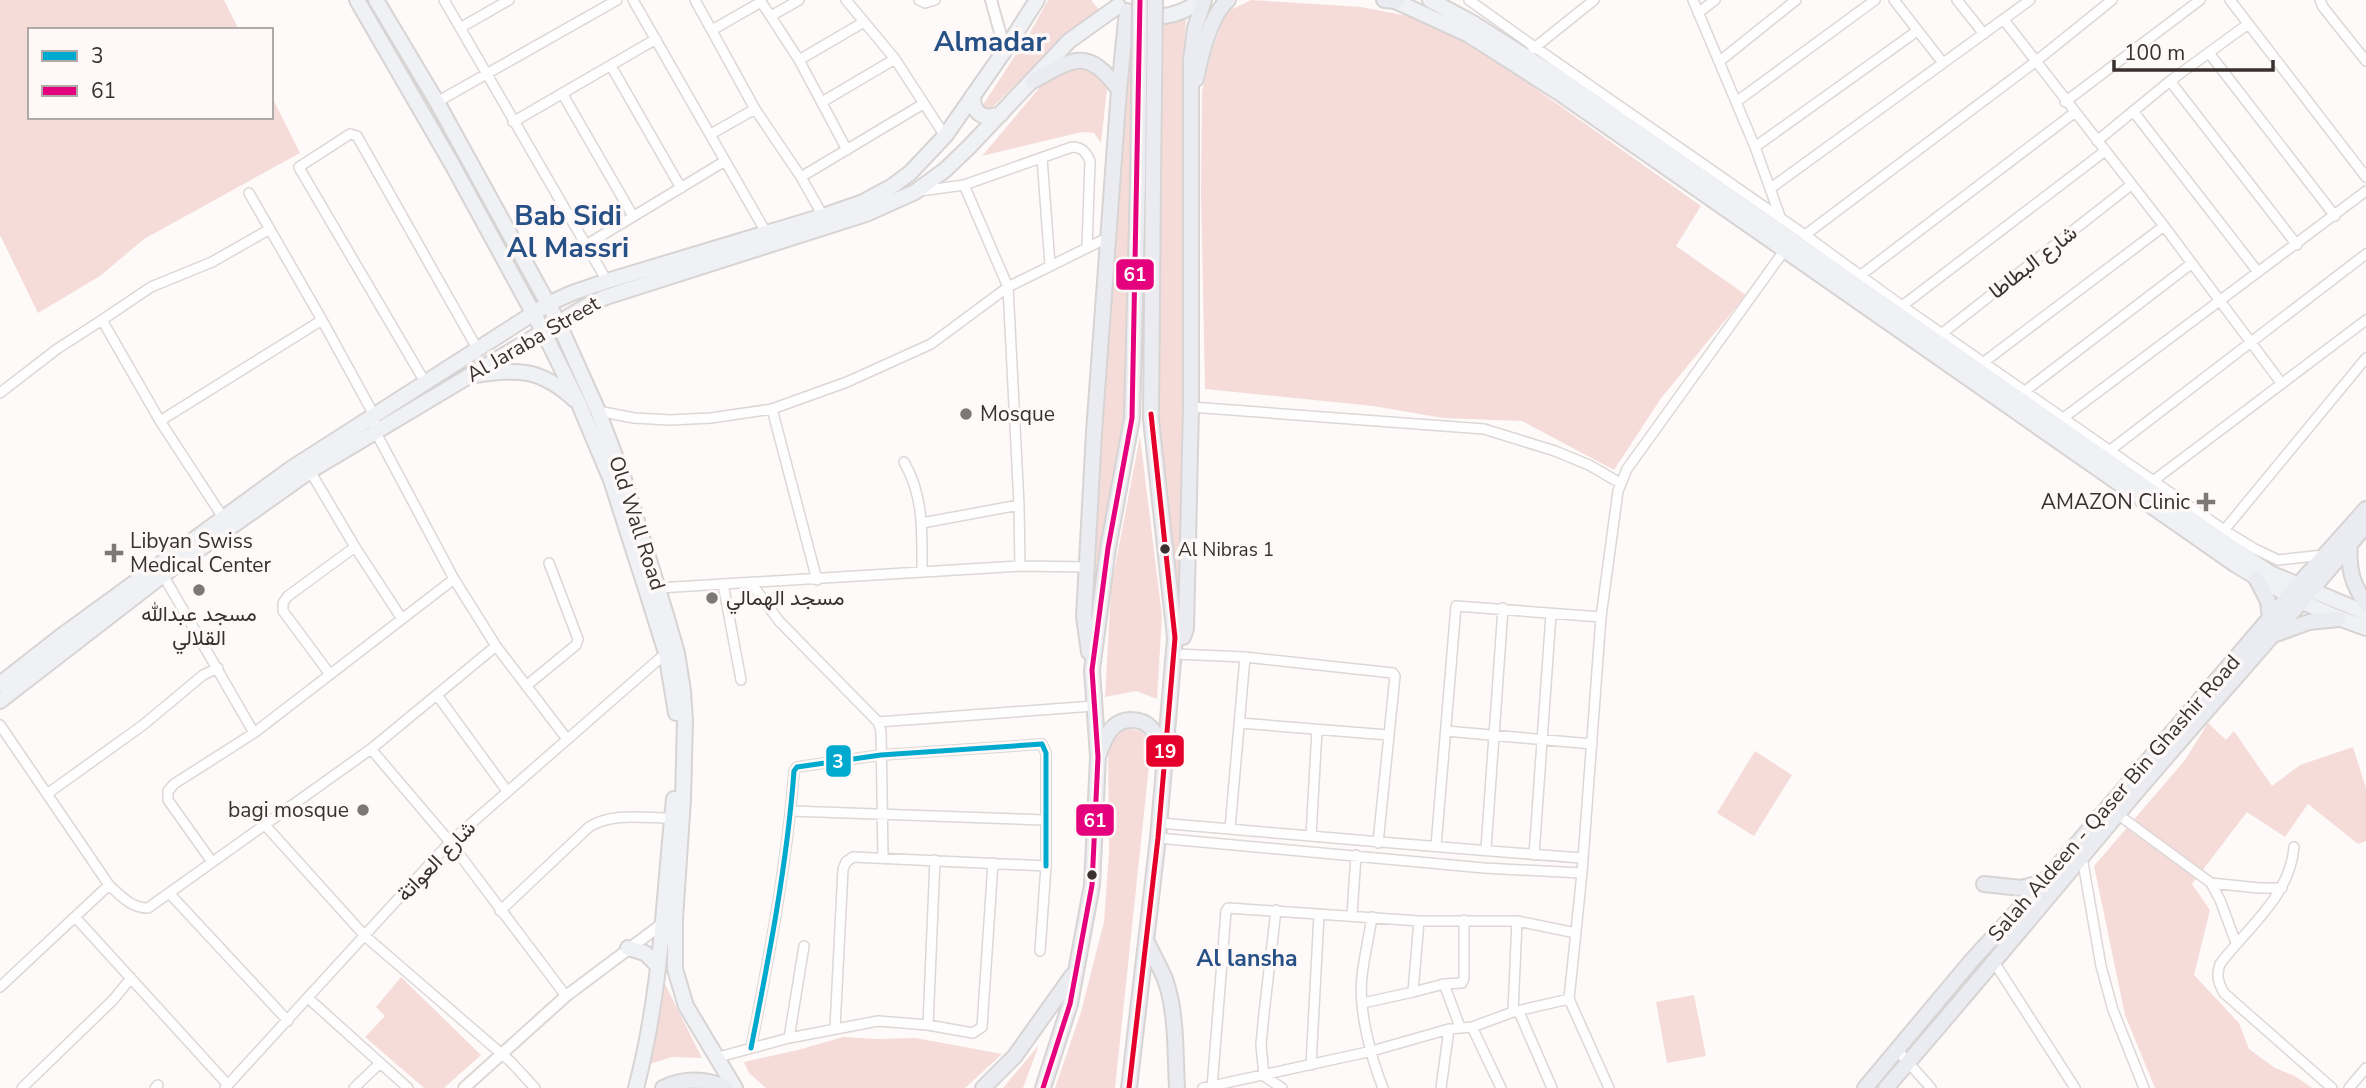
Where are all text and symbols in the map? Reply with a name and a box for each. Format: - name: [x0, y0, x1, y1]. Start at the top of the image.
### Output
- district label: Almadar: [934, 23, 1046, 61]
- legend: [28, 28, 273, 119]
- scale bar: [2114, 28, 2273, 72]
- text: 100 m: [2124, 39, 2185, 67]
- text: 3: [91, 42, 104, 70]
- text: 61: [91, 77, 116, 105]
- district label: Bab Sidi Al Massri: [507, 197, 629, 267]
- street label: شارع البطاطا: [1983, 219, 2083, 305]
- line badge: 61: [1115, 258, 1155, 291]
- text: 61: [1124, 262, 1146, 288]
- street label: Al Jaraba Street: [461, 289, 605, 388]
- place label: Mosque: [980, 400, 1055, 428]
- marker: Mosque: [958, 406, 974, 422]
- street label: Old Wall Road: [602, 452, 672, 594]
- place label: AMAZON Clinic: [2041, 488, 2190, 516]
- marker: AMAZON Clinic: [2196, 492, 2216, 512]
- place label: Libyan Swiss Medical Center: [130, 527, 272, 579]
- place label: Al Nibras 1: [1178, 537, 1274, 563]
- marker: Al Nibras 1: [1158, 542, 1172, 556]
- marker: Libyan Swiss Medical Center: [104, 543, 124, 563]
- marker: مسجد عبدالله القلالي: [191, 582, 207, 598]
- place label: مسجد الهمالي: [726, 584, 844, 615]
- marker: مسجد الهمالي: [704, 590, 720, 606]
- place label: مسجد عبدالله القلالي: [141, 600, 257, 655]
- street label: Salah Aldeen - Qaser Bin Ghashir Road: [1982, 649, 2246, 947]
- line badge: 19: [1145, 734, 1185, 768]
- text: 19: [1154, 739, 1176, 765]
- line badge: 3: [825, 744, 852, 778]
- text: 3: [832, 749, 844, 775]
- place label: bagi mosque: [228, 796, 349, 824]
- marker: bagi mosque: [355, 802, 371, 818]
- line badge: 61: [1075, 803, 1115, 837]
- text: 61: [1084, 808, 1106, 834]
- street label: شارع العواتة: [390, 814, 482, 908]
- unlabelled marker: [1085, 868, 1099, 882]
- district label: Al lansha: [1196, 943, 1298, 974]

